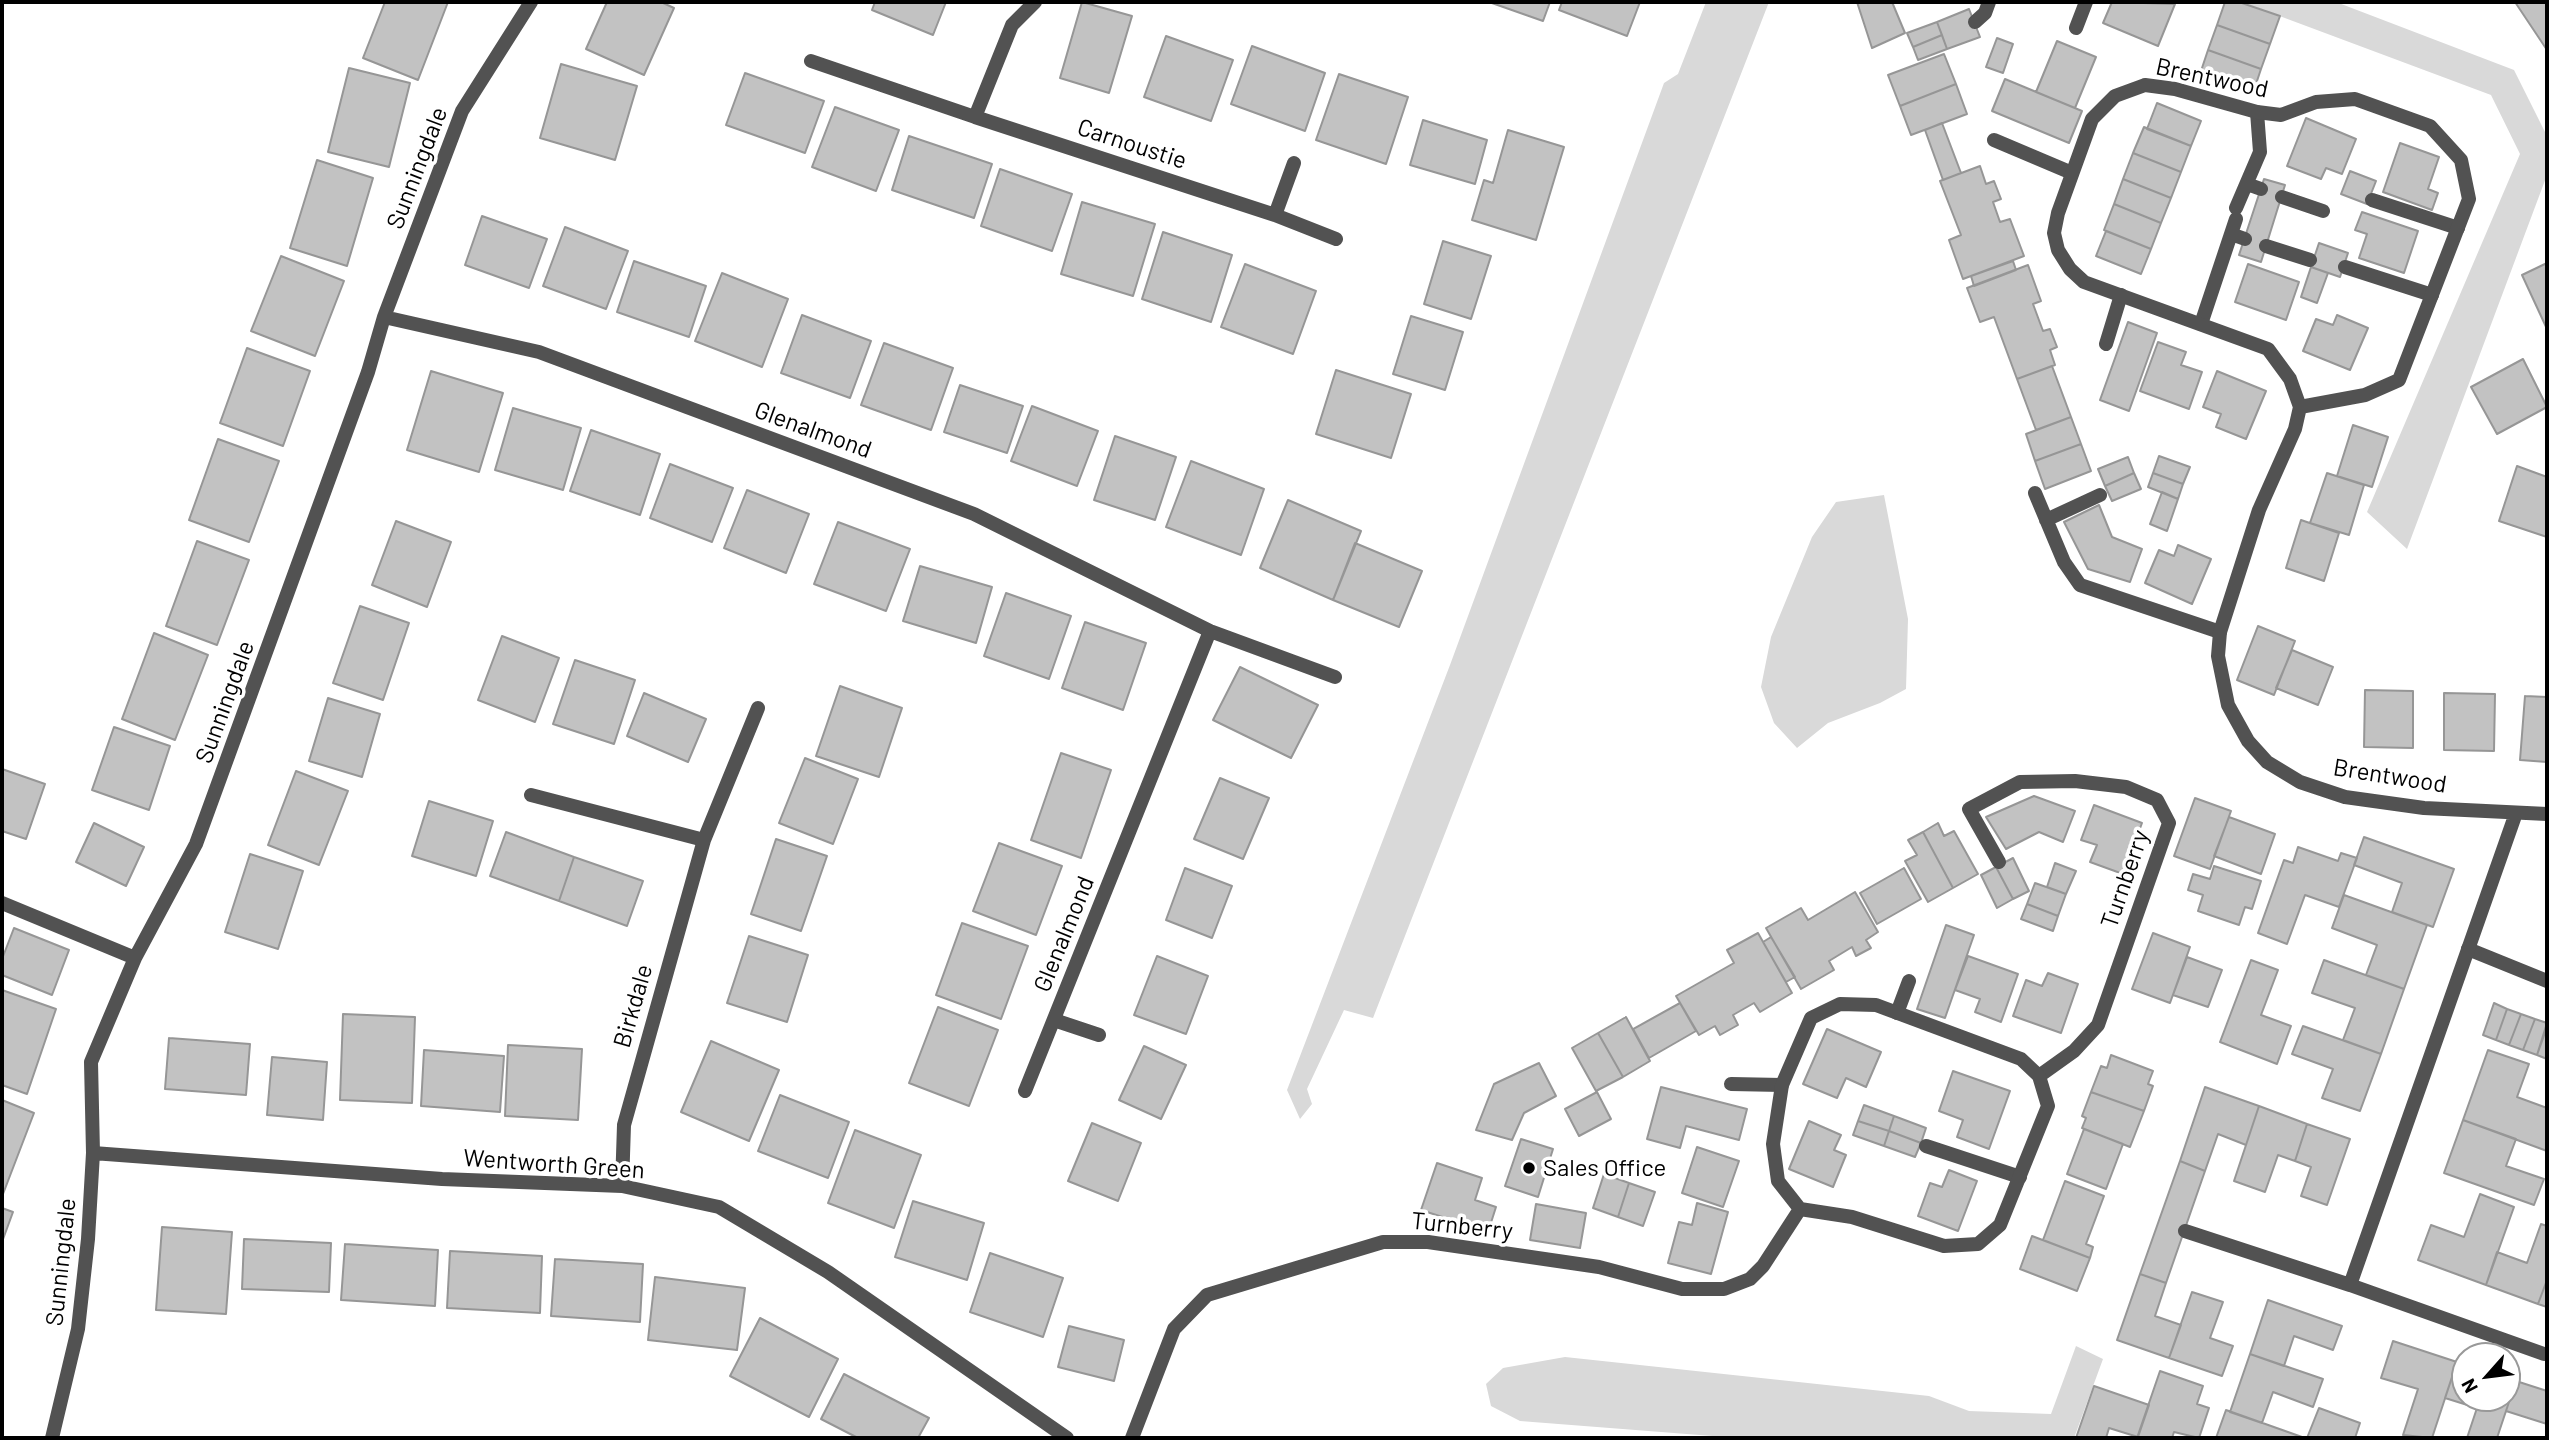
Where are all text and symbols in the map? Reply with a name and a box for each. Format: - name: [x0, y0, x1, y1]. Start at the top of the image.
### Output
- street label: Brentwood: [2153, 52, 2271, 104]
- street label: Sunningdale: [381, 103, 453, 233]
- street label: Carnoustie: [1074, 113, 1190, 175]
- street label: Glenalmond: [751, 396, 875, 464]
- street label: Sunningdale: [190, 637, 260, 767]
- street label: Brentwood: [2331, 753, 2449, 799]
- street label: Turnberry: [2095, 826, 2155, 932]
- street label: Glenalmond: [1028, 872, 1100, 996]
- street label: Birkdale: [607, 961, 659, 1051]
- street label: Wentworth Green: [462, 1143, 646, 1185]
- place label: Sales Office: [1543, 1154, 1666, 1182]
- marker: Sales Office: [1521, 1160, 1537, 1176]
- street label: Sunningdale: [40, 1197, 82, 1327]
- street label: Turnberry: [1410, 1206, 1514, 1246]
- north arrow: [2451, 1342, 2521, 1412]
- text: N: [2456, 1375, 2482, 1397]

